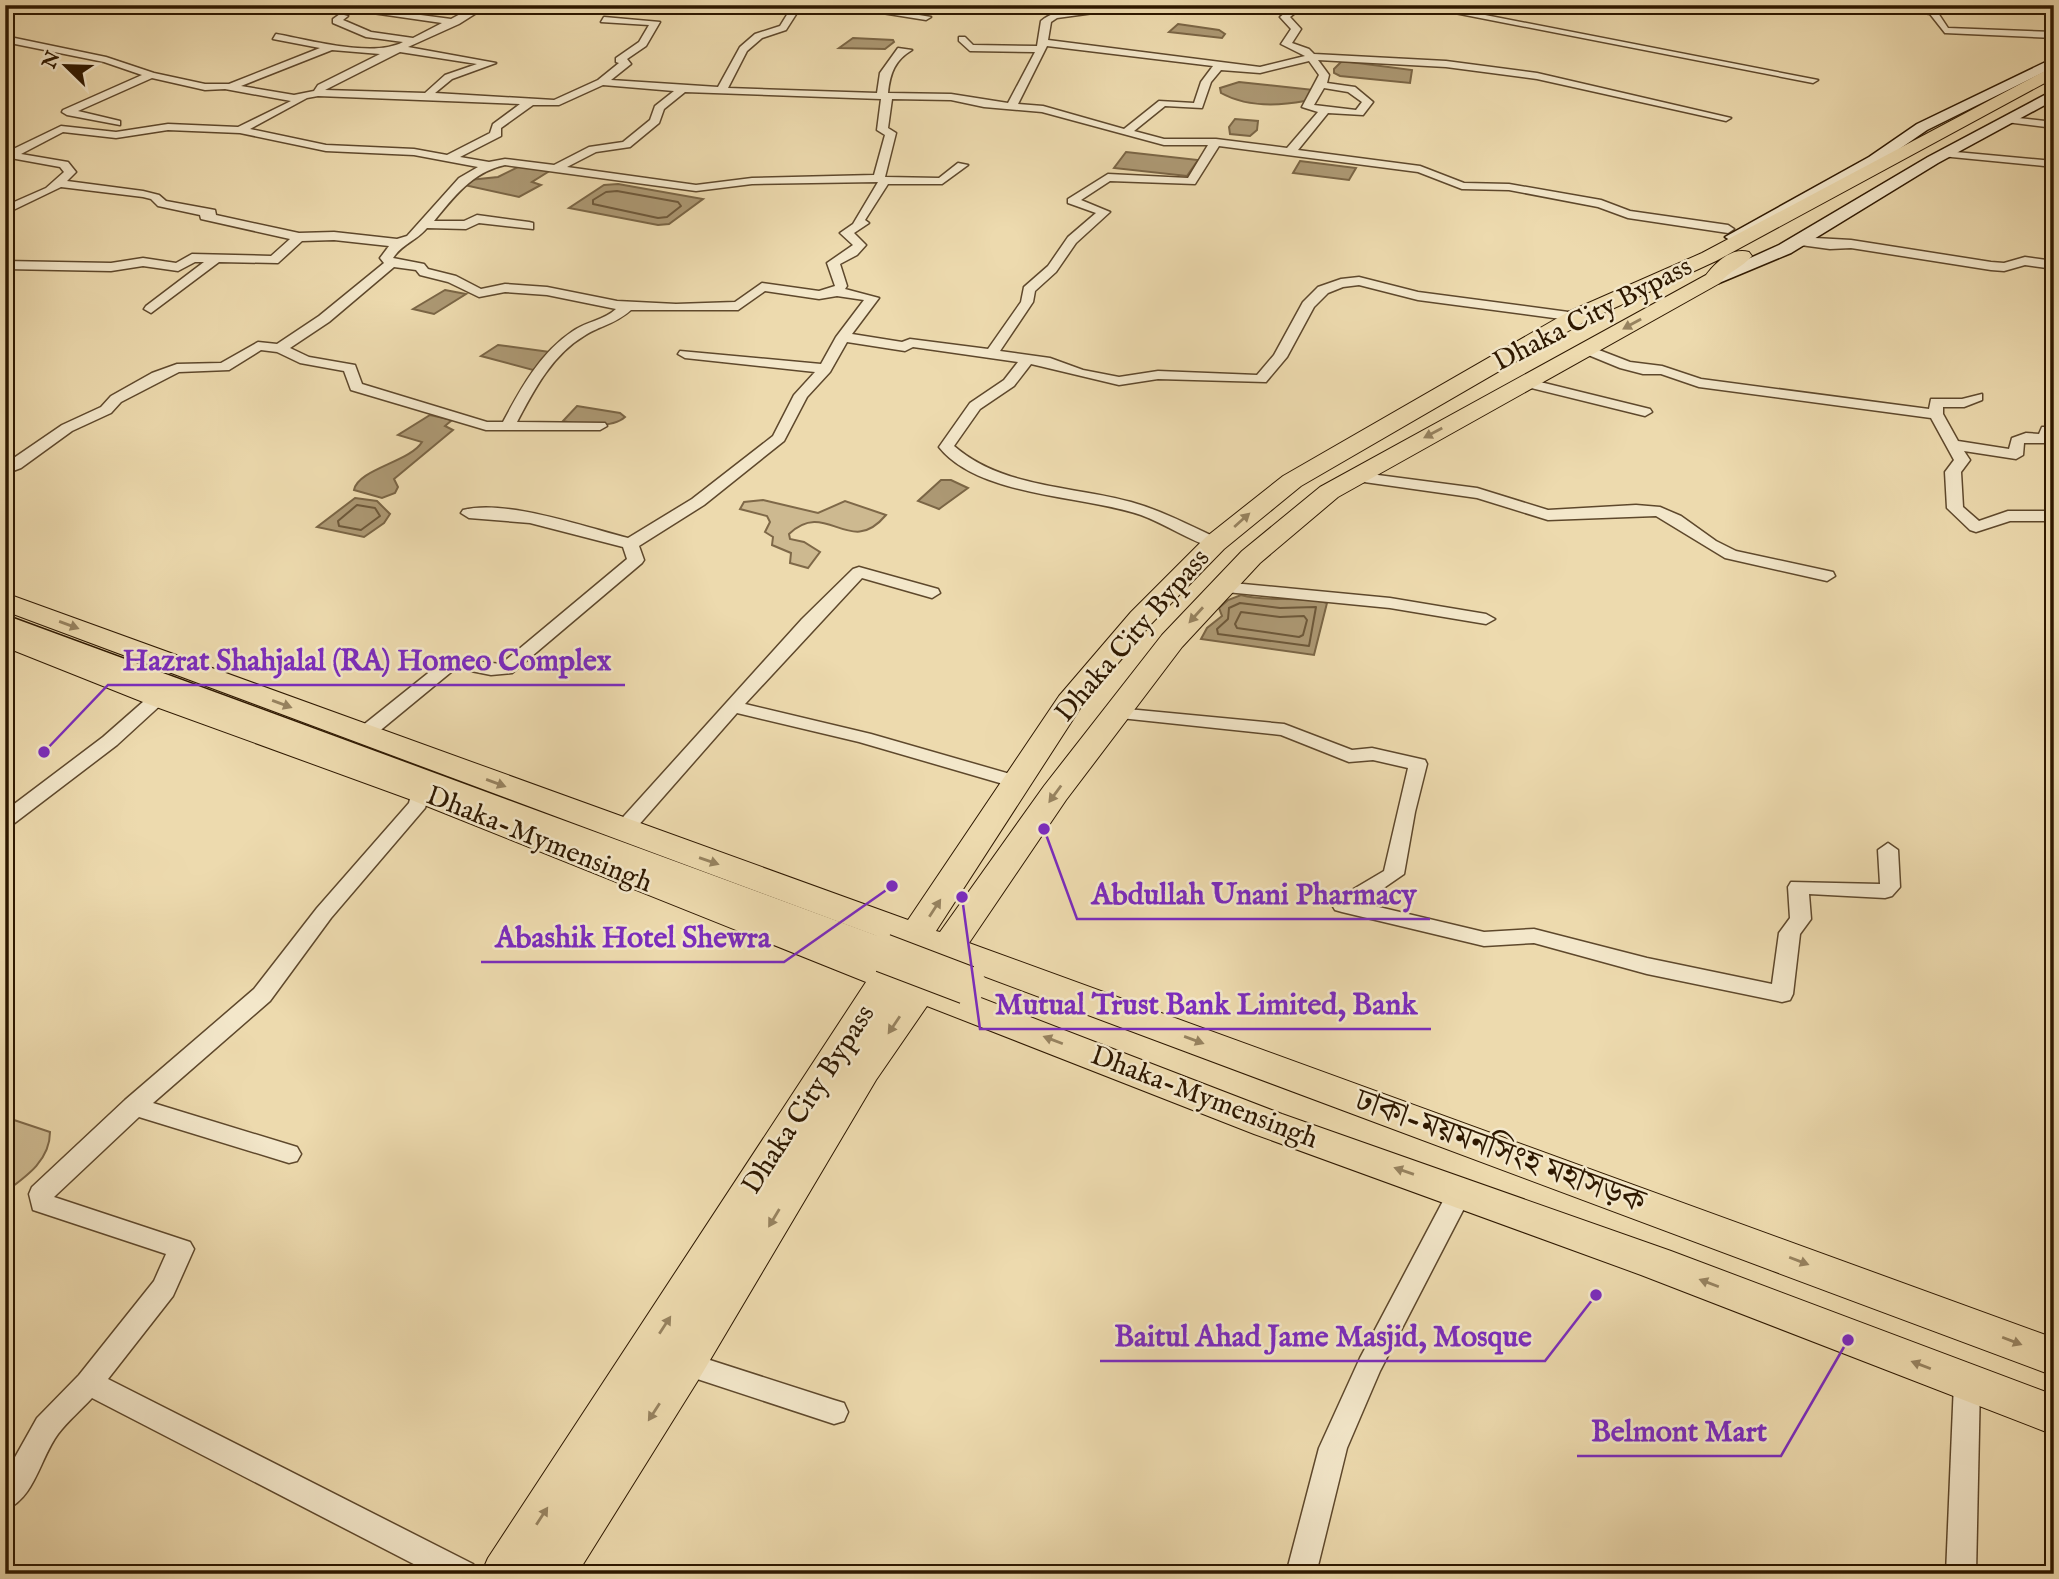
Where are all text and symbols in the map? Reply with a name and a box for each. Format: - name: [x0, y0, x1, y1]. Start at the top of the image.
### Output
- north arrow: [32, 32, 102, 102]
- text: N: [38, 47, 67, 73]
- street label: Dhaka City Bypass: [1488, 250, 1698, 380]
- one-way arrow: [1622, 318, 1642, 330]
- one-way arrow: [1423, 427, 1442, 439]
- one-way arrow: [1233, 512, 1251, 528]
- street label: Dhaka City Bypass: [1048, 542, 1218, 730]
- one-way arrow: [1188, 606, 1204, 624]
- one-way arrow: [59, 620, 80, 631]
- callout: Hazrat Shahjalal (RA) Homeo Complex: [108, 634, 625, 685]
- text: Hazrat Shahjalal (RA) Homeo Complex: [123, 643, 612, 681]
- one-way arrow: [272, 699, 293, 710]
- one-way arrow: [485, 778, 506, 789]
- street label: Dhaka-Mymensingh: [421, 779, 657, 901]
- one-way arrow: [1048, 785, 1062, 803]
- one-way arrow: [699, 856, 720, 867]
- callout: Abdullah Unani Pharmacy: [1077, 868, 1430, 919]
- text: Abdullah Unani Pharmacy: [1091, 877, 1418, 915]
- one-way arrow: [928, 898, 941, 917]
- callout: Abashik Hotel Shewra: [481, 911, 784, 962]
- text: Abashik Hotel Shewra: [494, 920, 772, 958]
- callout: Mutual Trust Bank Limited, Bank: [980, 978, 1431, 1029]
- text: Mutual Trust Bank Limited, Bank: [995, 987, 1418, 1025]
- street label: Dhaka City Bypass: [735, 999, 883, 1201]
- one-way arrow: [887, 1016, 901, 1034]
- one-way arrow: [1042, 1035, 1063, 1046]
- one-way arrow: [1183, 1035, 1204, 1046]
- street label: Dhaka-Mymensingh: [1085, 1039, 1323, 1157]
- street label: ঢাকা-ময়মনসিংহ মহাসড়ক: [1348, 1079, 1653, 1225]
- one-way arrow: [1393, 1165, 1414, 1176]
- one-way arrow: [767, 1209, 780, 1228]
- one-way arrow: [1788, 1256, 1809, 1267]
- one-way arrow: [1698, 1277, 1719, 1288]
- callout: Baitul Ahad Jame Masjid, Mosque: [1100, 1310, 1545, 1361]
- one-way arrow: [658, 1315, 671, 1335]
- text: Baitul Ahad Jame Masjid, Mosque: [1114, 1319, 1532, 1357]
- one-way arrow: [2001, 1336, 2022, 1347]
- one-way arrow: [1911, 1359, 1932, 1370]
- one-way arrow: [648, 1402, 661, 1421]
- callout: Belmont Mart: [1577, 1405, 1781, 1456]
- text: Belmont Mart: [1591, 1414, 1768, 1452]
- one-way arrow: [535, 1507, 548, 1526]

